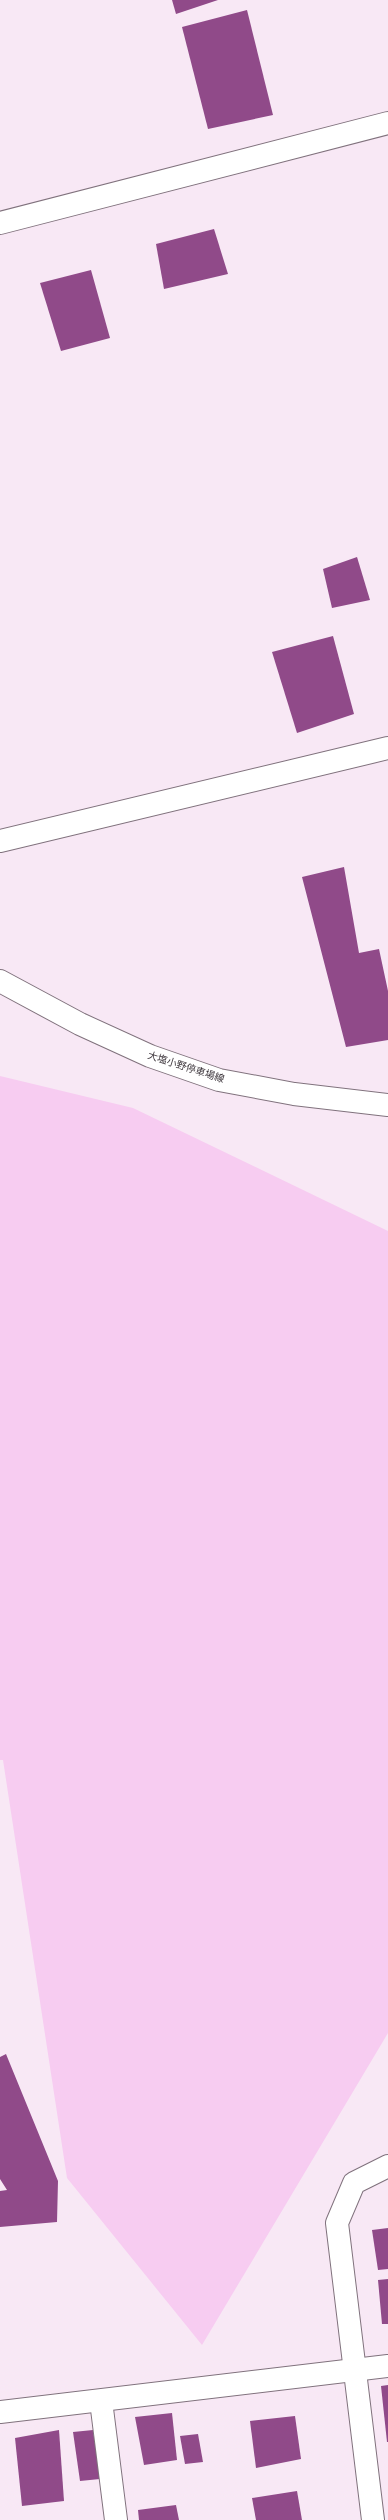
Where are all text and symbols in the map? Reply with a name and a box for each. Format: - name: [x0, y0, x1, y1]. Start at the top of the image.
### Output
- street label: 大塩小野停車場線: [146, 1048, 226, 1086]

